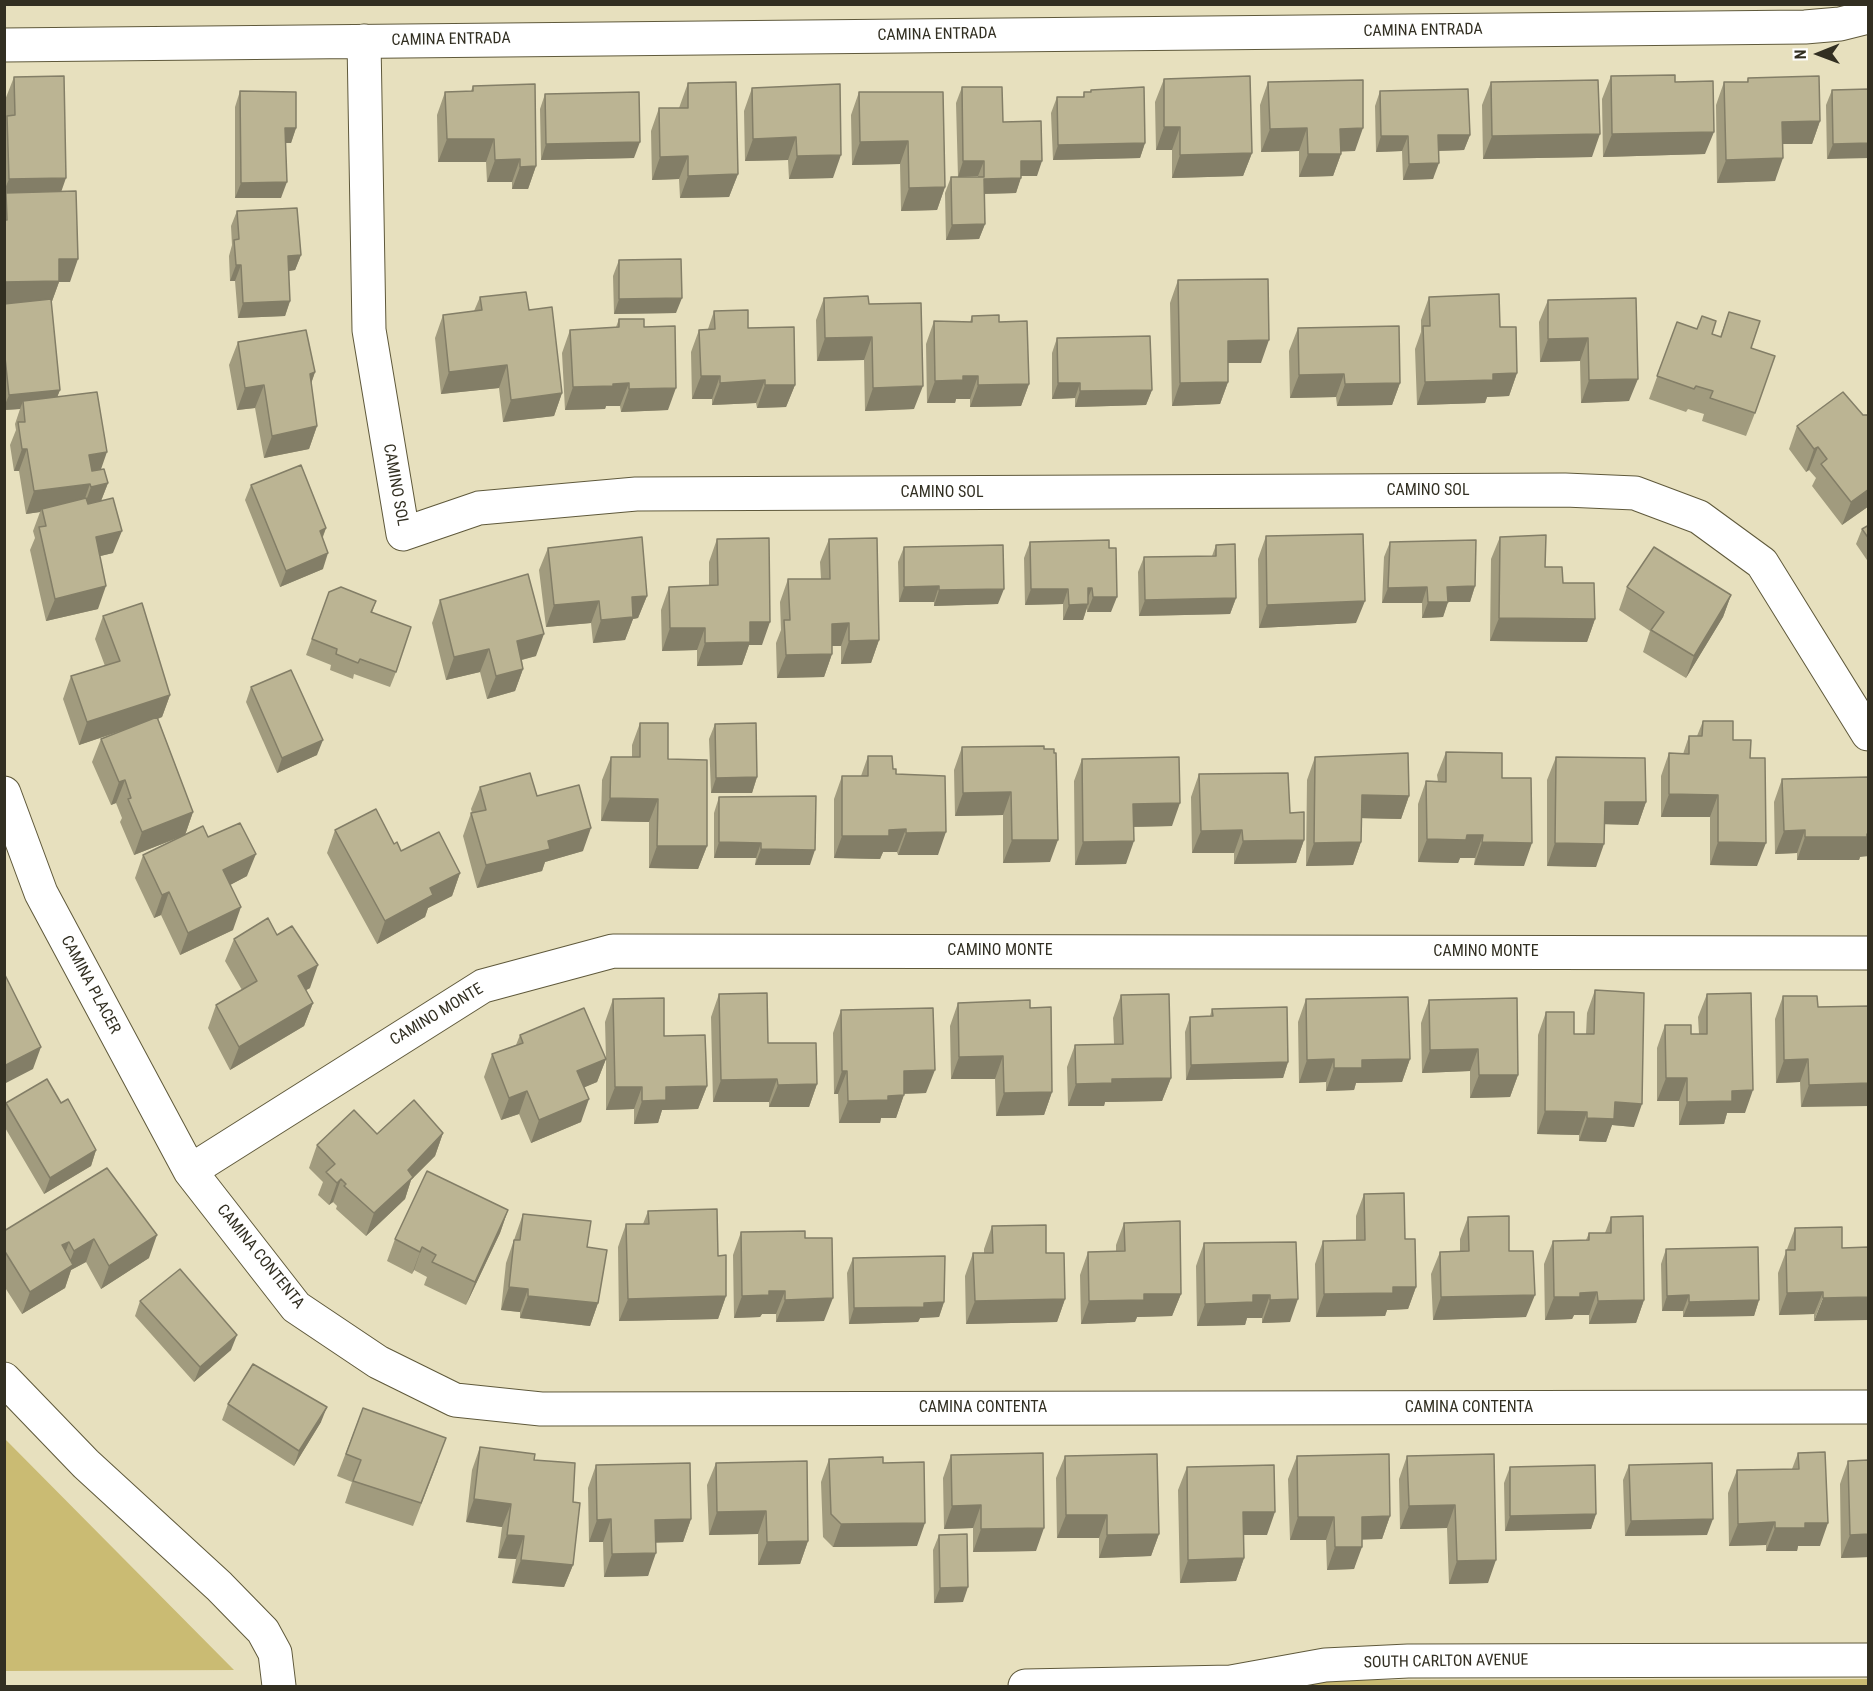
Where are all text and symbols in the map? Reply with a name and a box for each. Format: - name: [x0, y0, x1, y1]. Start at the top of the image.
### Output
- street label: CAMINA ENTRADA: [1363, 20, 1483, 42]
- street label: CAMINA ENTRADA: [877, 24, 997, 46]
- north arrow: [1789, 24, 1849, 84]
- street label: CAMINA ENTRADA: [391, 29, 511, 51]
- text: N: [1791, 49, 1810, 59]
- street label: CAMINO SOL: [378, 442, 412, 528]
- street label: CAMINO SOL: [1386, 481, 1470, 501]
- street label: CAMINO SOL: [900, 483, 984, 503]
- street label: CAMINA PLACER: [56, 933, 124, 1037]
- street label: CAMINO MONTE: [947, 941, 1053, 961]
- street label: CAMINO MONTE: [1433, 942, 1539, 962]
- street label: CAMINO MONTE: [387, 980, 487, 1050]
- street label: CAMINA CONTENTA: [212, 1201, 308, 1313]
- street label: CAMINA CONTENTA: [919, 1398, 1047, 1418]
- street label: CAMINA CONTENTA: [1405, 1398, 1533, 1418]
- street label: SOUTH CARLTON AVENUE: [1363, 1651, 1529, 1673]

